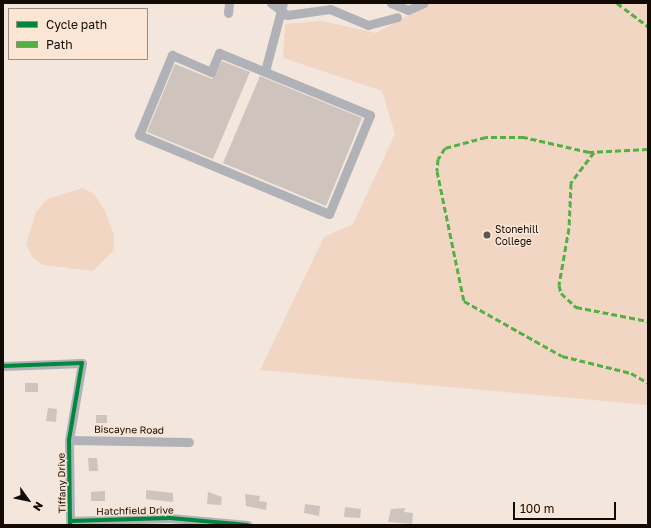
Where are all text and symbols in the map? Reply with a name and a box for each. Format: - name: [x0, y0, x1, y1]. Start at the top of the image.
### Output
- legend: [8, 8, 148, 60]
- text: Cycle path: [46, 17, 107, 32]
- text: Path: [46, 37, 73, 52]
- place label: Stonehill College: [495, 223, 538, 246]
- marker: Stonehill College: [482, 230, 492, 240]
- street label: Biscayne Road: [94, 423, 164, 437]
- street label: Tiffany Drive: [55, 453, 69, 513]
- north arrow: [8, 480, 48, 520]
- scale bar: [515, 494, 618, 520]
- text: N: [31, 500, 46, 514]
- text: 100 m: [520, 501, 554, 516]
- street label: Hatchfield Drive: [96, 504, 174, 518]

